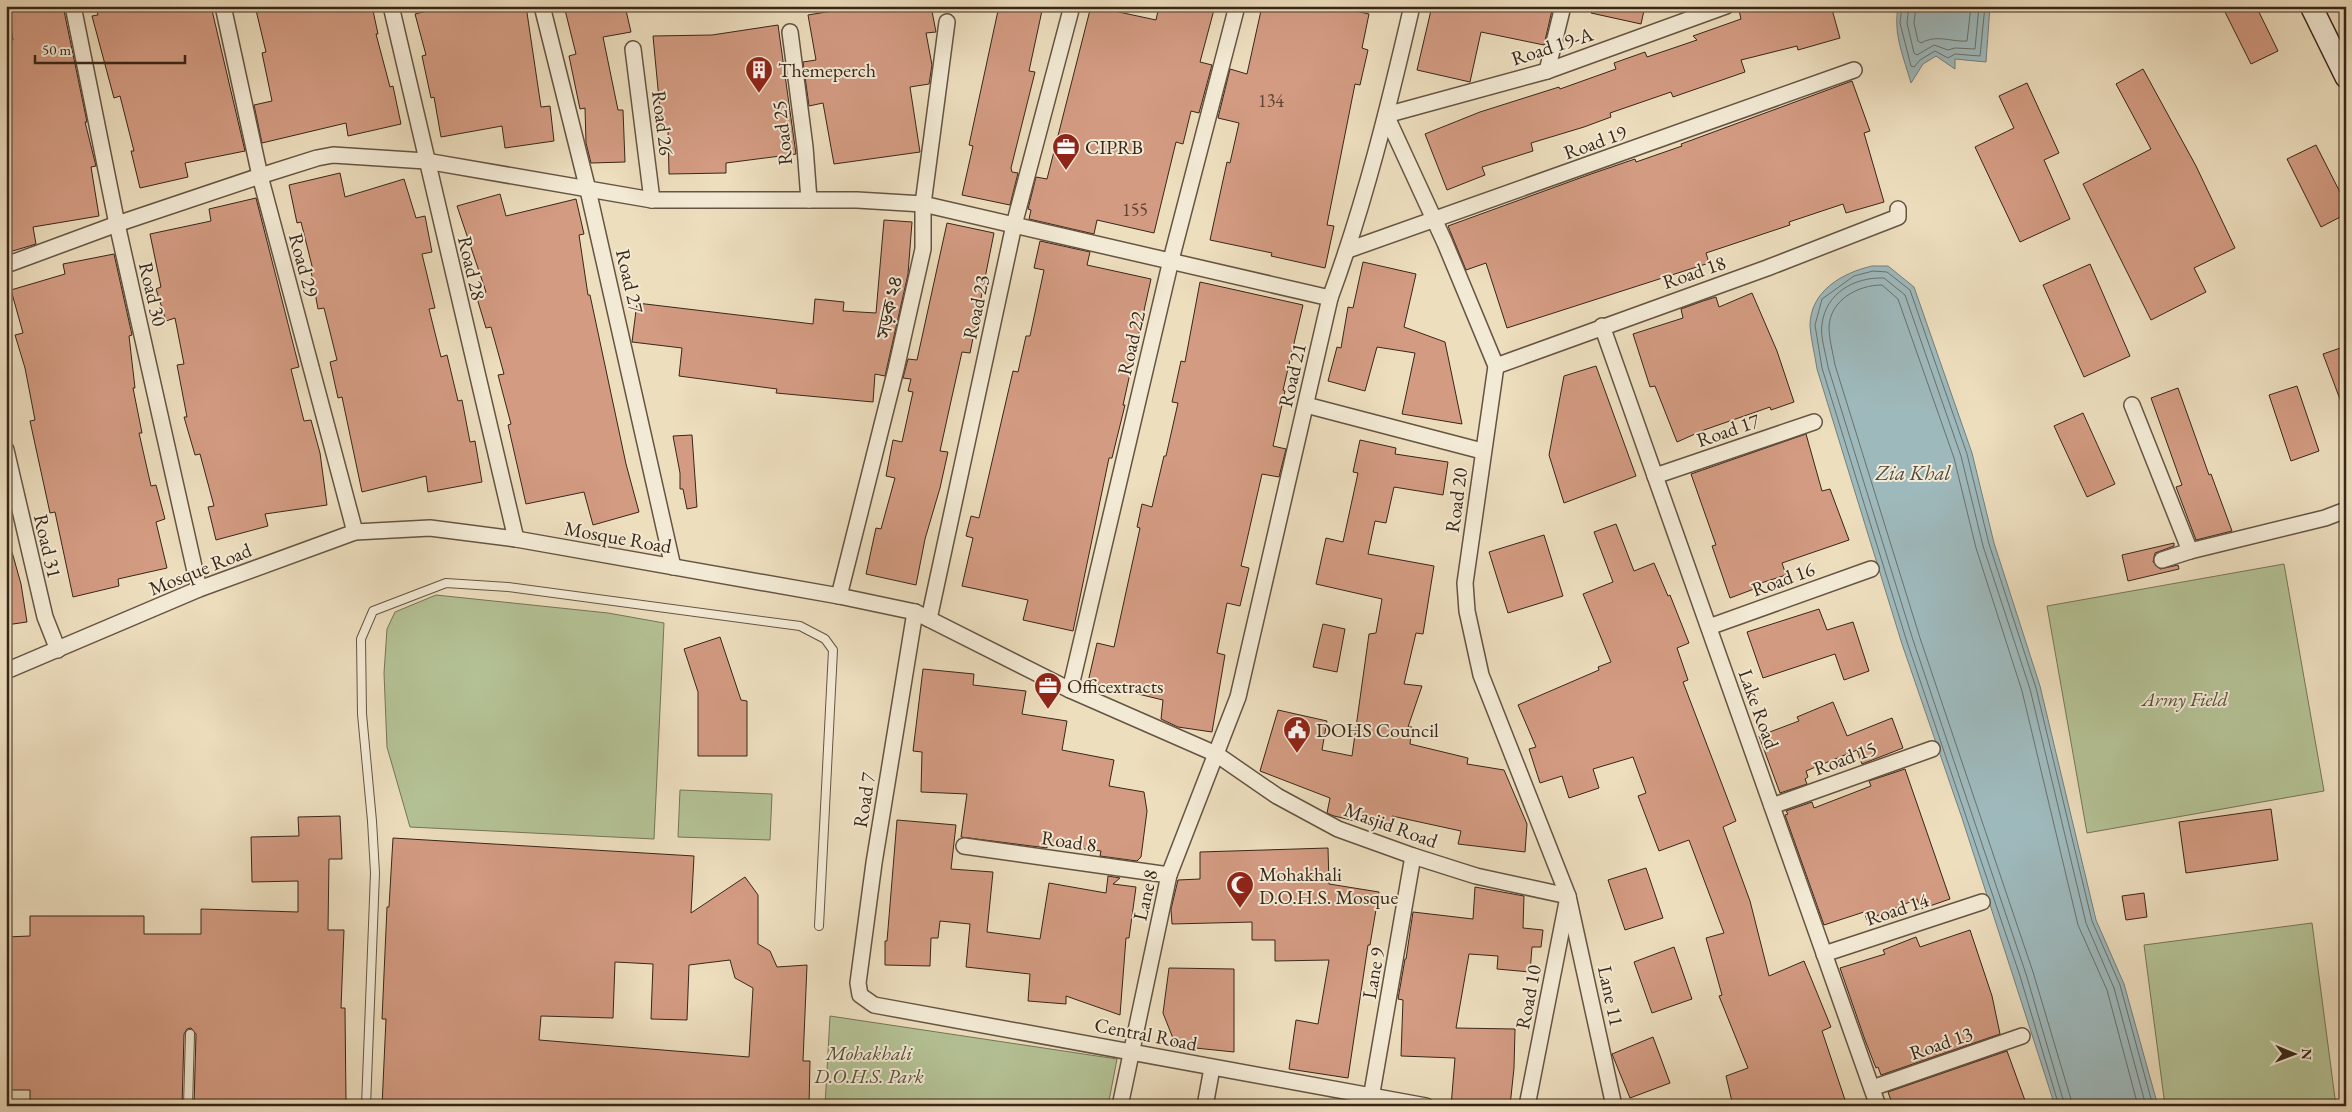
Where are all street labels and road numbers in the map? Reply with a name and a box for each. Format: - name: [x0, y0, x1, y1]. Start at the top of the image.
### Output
- street label: Road 19-A: [1508, 21, 1596, 71]
- street label: Road 26: [646, 89, 680, 157]
- street label: Road 25: [766, 99, 798, 167]
- street label: Road 19: [1560, 119, 1630, 165]
- street label: Road 29: [283, 230, 325, 300]
- street label: Road 28: [452, 233, 492, 303]
- street label: Road 27: [610, 246, 650, 316]
- street label: Road 18: [1659, 249, 1729, 295]
- street label: Road 30: [133, 259, 173, 329]
- street label: Road 23: [957, 272, 995, 342]
- street label: সড়ক ২৪: [869, 273, 908, 342]
- street label: Road 22: [1111, 308, 1151, 378]
- street label: Road 21: [1272, 340, 1312, 410]
- street label: Road 17: [1693, 407, 1763, 453]
- street label: Road 20: [1439, 466, 1473, 534]
- street label: Road 31: [28, 511, 68, 581]
- street label: Mosque Road: [562, 515, 675, 559]
- street label: Mosque Road: [145, 536, 256, 601]
- street label: Road 16: [1748, 556, 1818, 602]
- street label: Lake Road: [1733, 666, 1786, 753]
- street label: Road 15: [1810, 735, 1880, 781]
- street label: Road 7: [847, 770, 881, 829]
- street label: Masjid Road: [1341, 796, 1442, 854]
- street label: Road 8: [1040, 824, 1098, 858]
- street label: Lane 8: [1127, 867, 1163, 923]
- street label: Road 14: [1862, 886, 1932, 931]
- street label: Lane 9: [1356, 945, 1390, 1001]
- street label: Road 10: [1509, 962, 1547, 1031]
- street label: Lane 11: [1592, 963, 1630, 1029]
- street label: Central Road: [1092, 1011, 1200, 1057]
- street label: Road 13: [1906, 1020, 1976, 1066]

